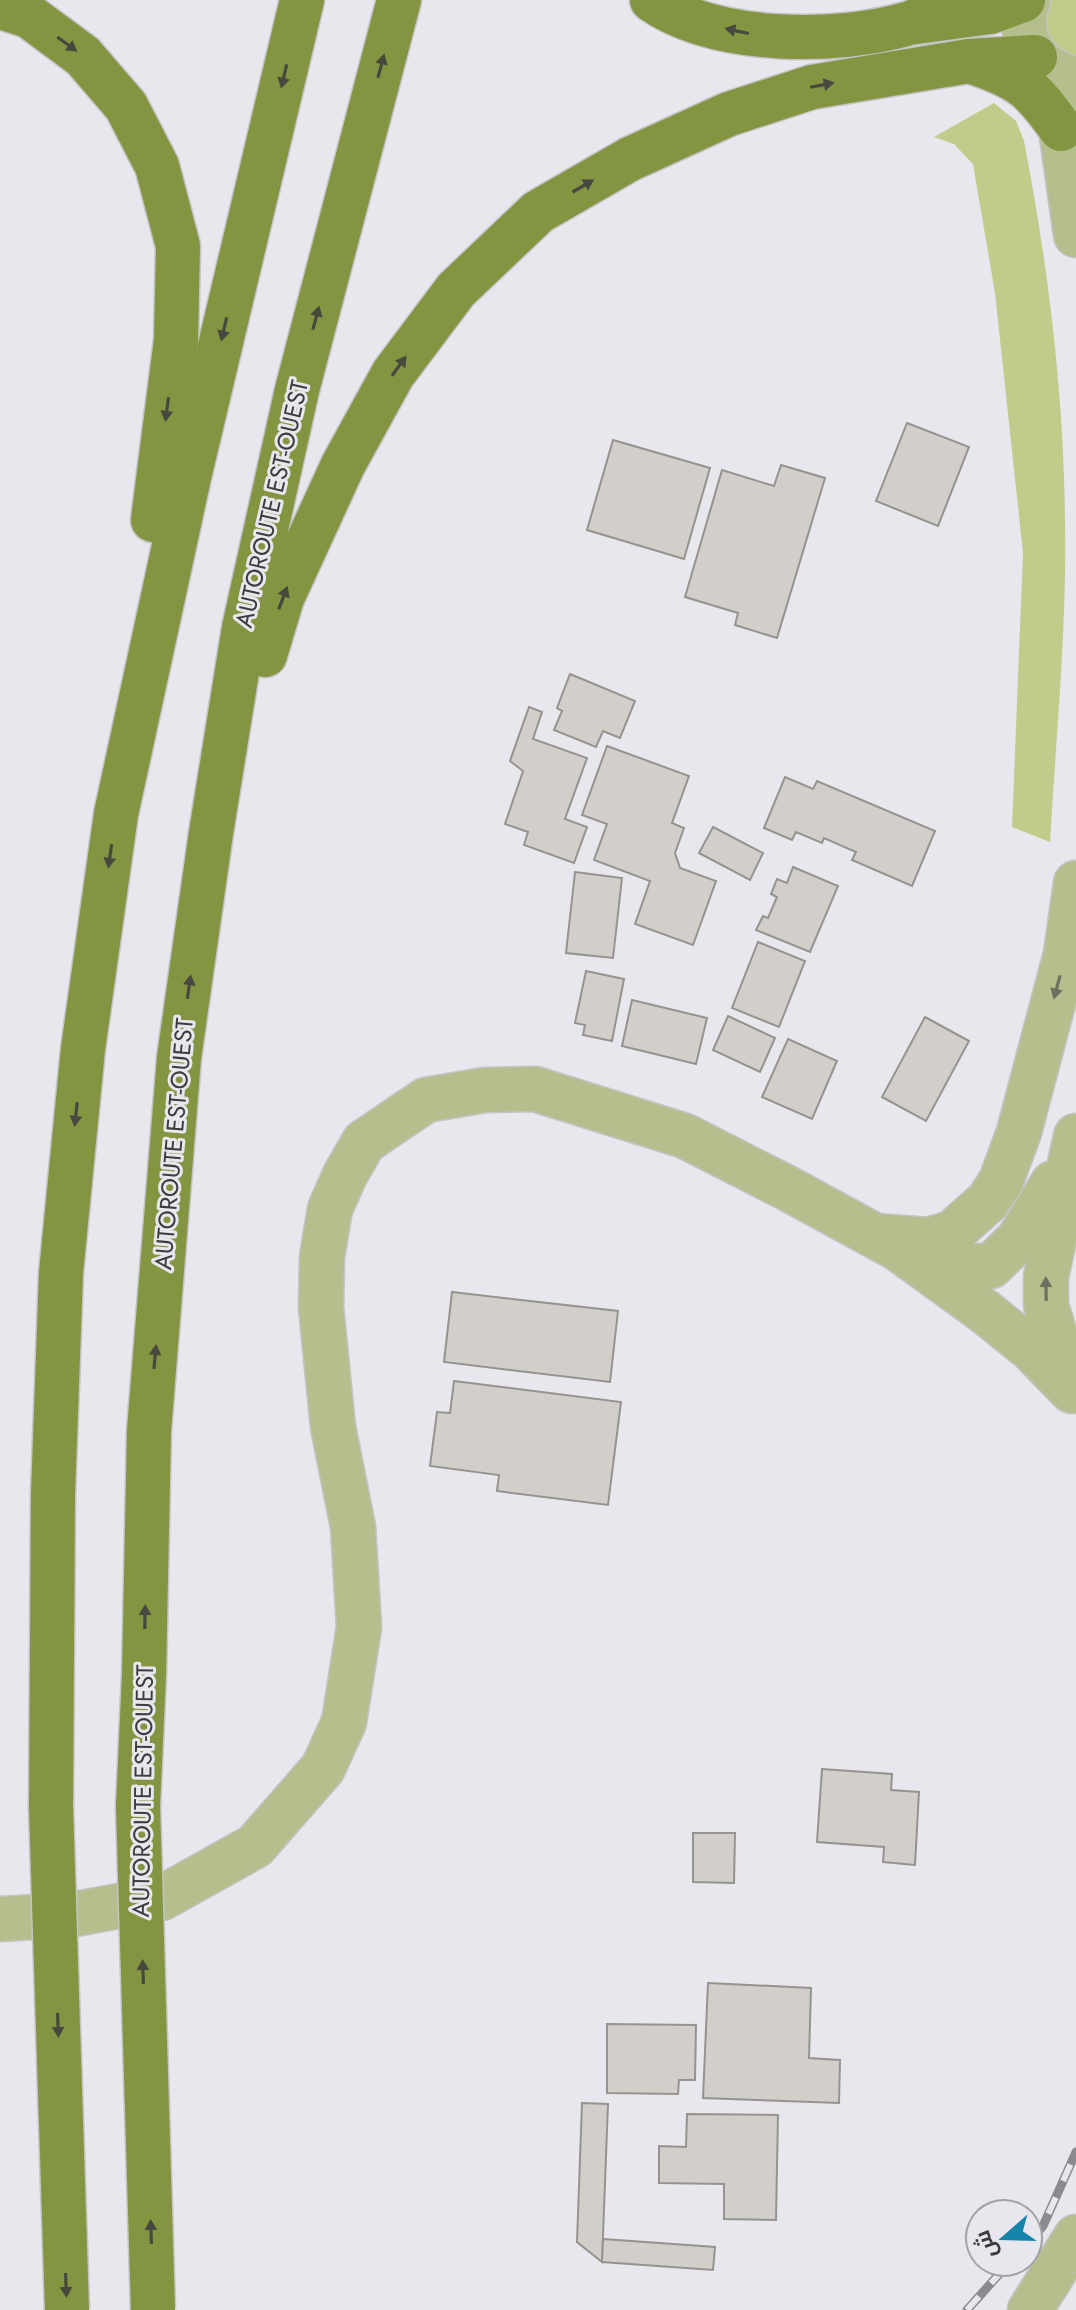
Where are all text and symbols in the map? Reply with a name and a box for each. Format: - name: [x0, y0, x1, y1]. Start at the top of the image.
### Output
- one-way arrow: [724, 24, 749, 37]
- one-way arrow: [57, 36, 78, 52]
- one-way arrow: [376, 54, 388, 79]
- one-way arrow: [278, 63, 290, 88]
- one-way arrow: [809, 79, 834, 91]
- one-way arrow: [572, 179, 594, 193]
- one-way arrow: [310, 305, 322, 330]
- one-way arrow: [217, 316, 230, 341]
- one-way arrow: [391, 356, 407, 376]
- street label: AUTOROUTE EST-OUEST: [226, 377, 317, 631]
- one-way arrow: [161, 397, 174, 422]
- one-way arrow: [277, 586, 290, 610]
- one-way arrow: [103, 844, 116, 869]
- one-way arrow: [183, 974, 196, 999]
- one-way arrow: [1051, 974, 1063, 999]
- street label: AUTOROUTE EST-OUEST: [145, 1016, 202, 1271]
- one-way arrow: [70, 1102, 83, 1127]
- one-way arrow: [1040, 1276, 1052, 1301]
- one-way arrow: [149, 1344, 162, 1369]
- one-way arrow: [138, 1604, 151, 1629]
- street label: AUTOROUTE EST-OUEST: [123, 1664, 162, 1918]
- one-way arrow: [136, 1959, 149, 1984]
- one-way arrow: [51, 2013, 64, 2038]
- north arrow: [964, 2198, 1044, 2278]
- one-way arrow: [144, 2219, 157, 2244]
- text: ش: [965, 2226, 1005, 2264]
- one-way arrow: [59, 2273, 72, 2298]

